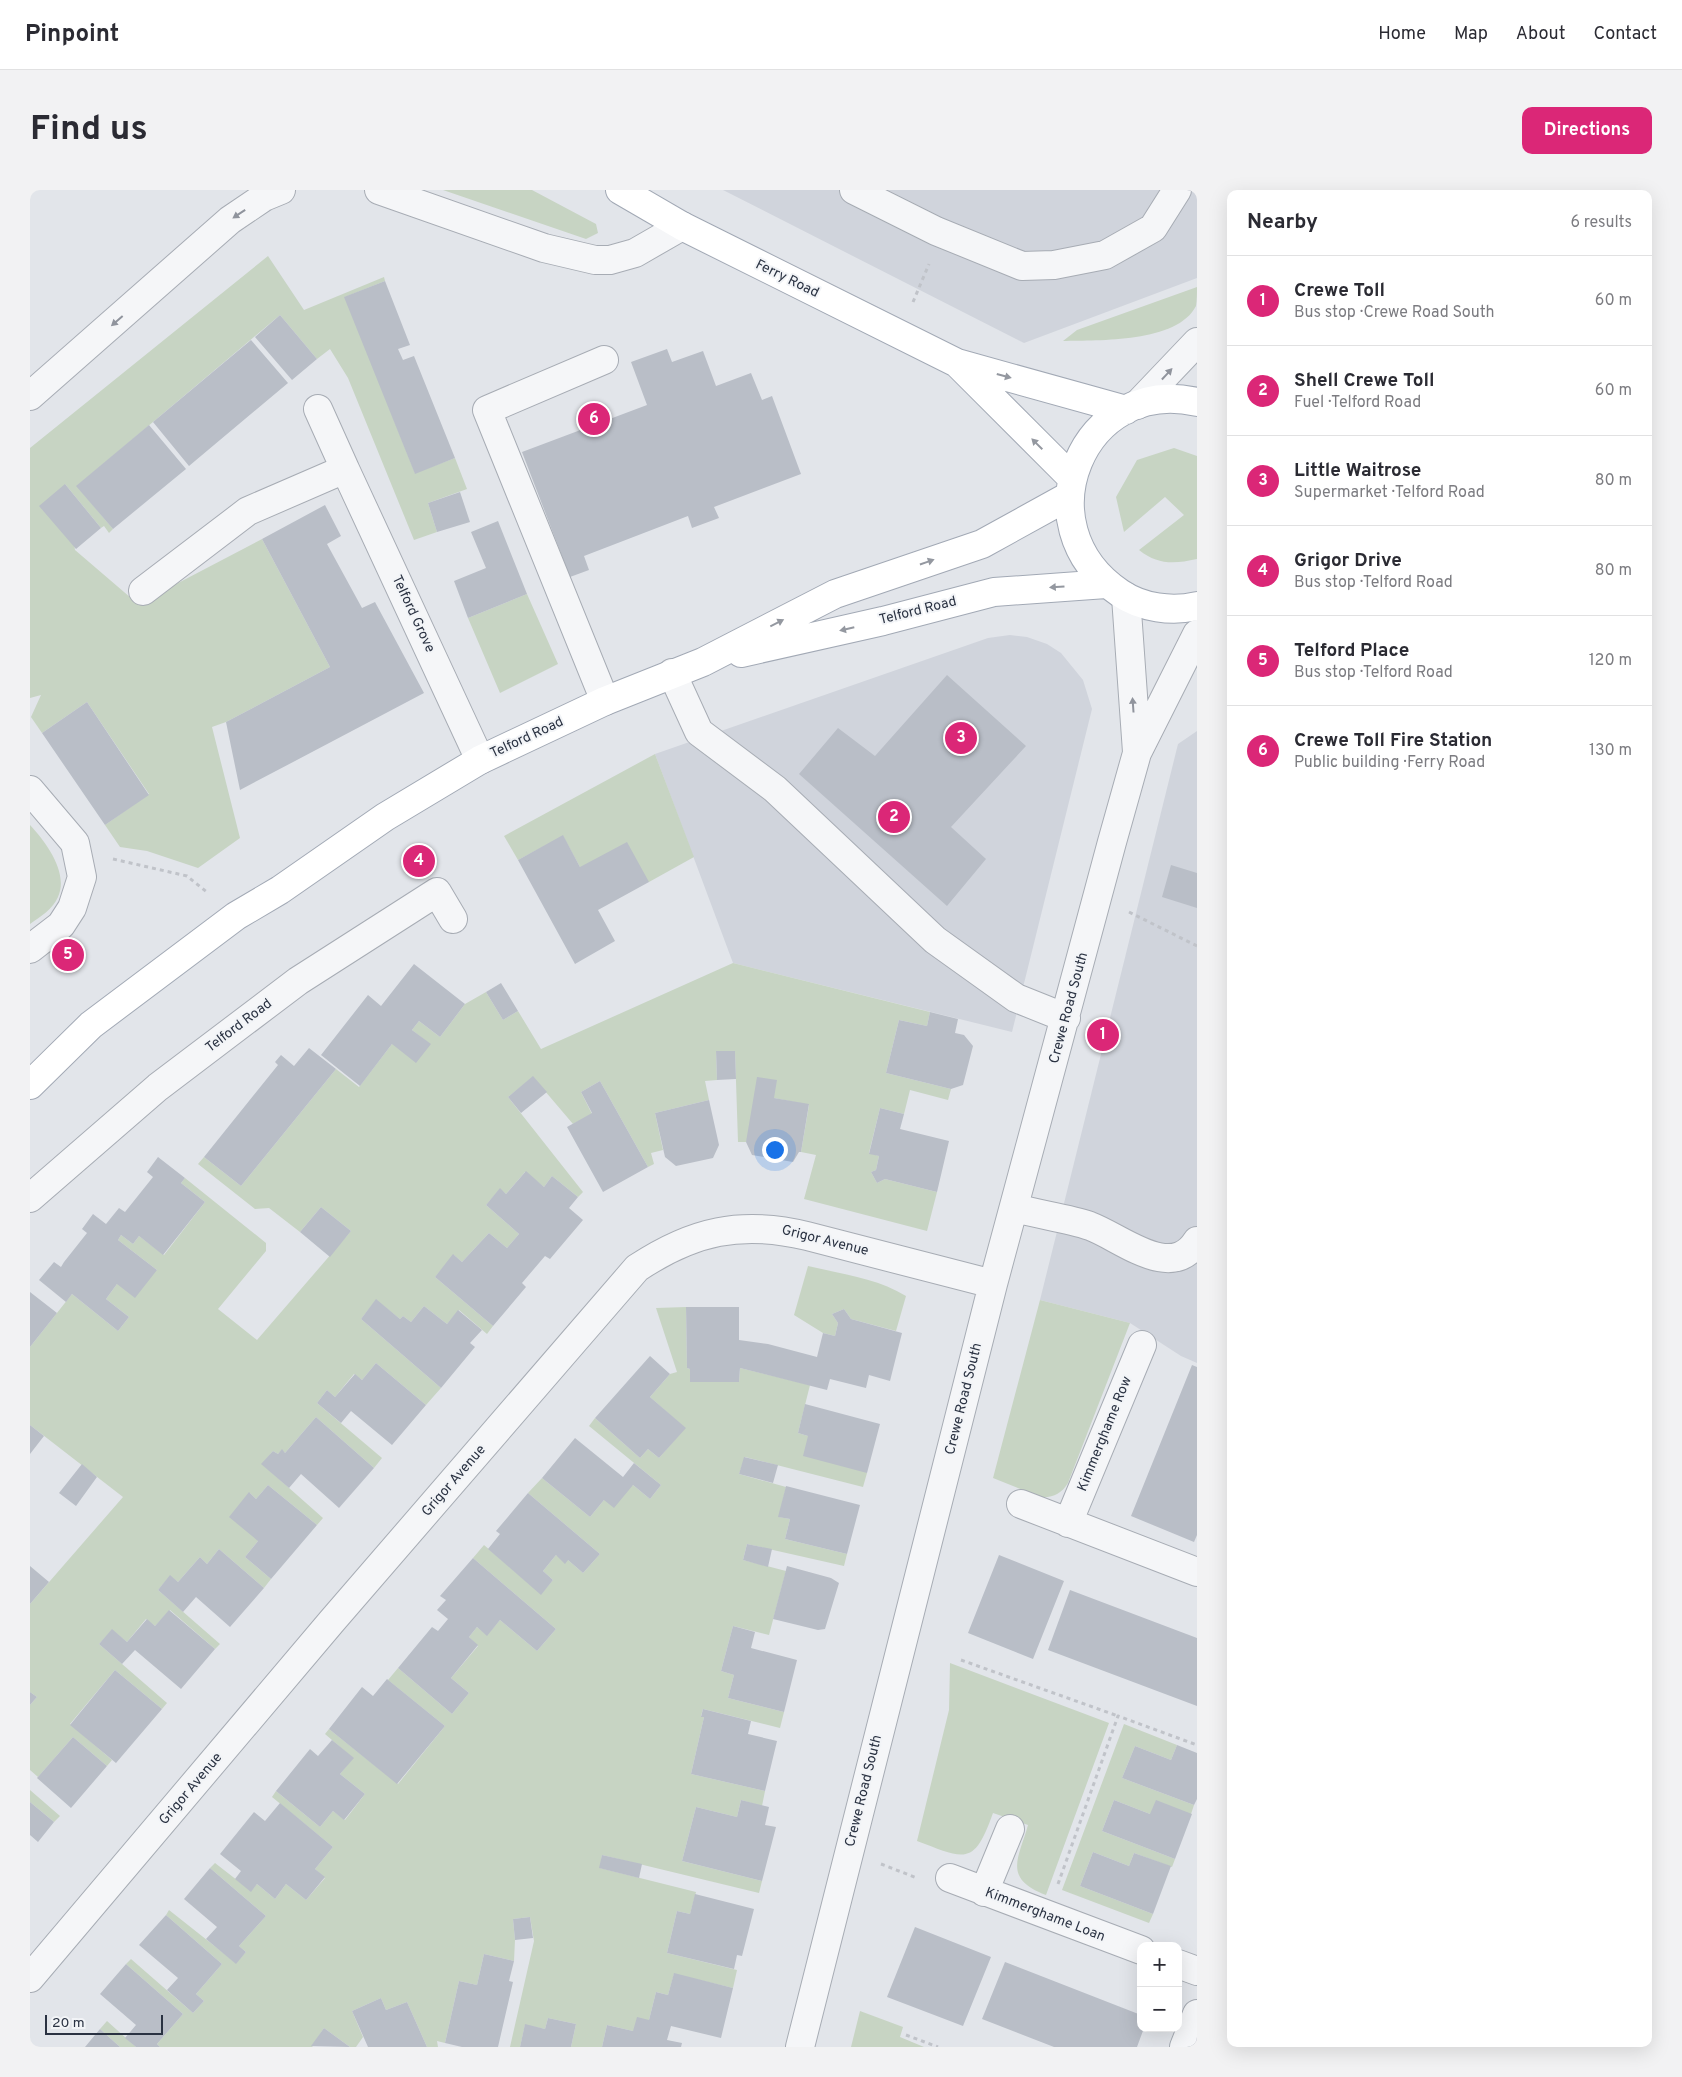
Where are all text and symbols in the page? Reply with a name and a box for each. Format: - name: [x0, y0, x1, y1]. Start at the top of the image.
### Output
- text: Pinpoint: [25, 20, 119, 50]
- text: Home: [1378, 23, 1426, 46]
- text: Map: [1454, 23, 1488, 46]
- text: About: [1516, 23, 1565, 46]
- text: Contact: [1593, 23, 1657, 46]
- button: Directions: [1522, 107, 1652, 154]
- text: Find us: [30, 108, 148, 152]
- one-way arrow: [232, 209, 246, 219]
- text: Nearby: [1247, 209, 1318, 236]
- text: 6 results: [1570, 213, 1632, 233]
- street label: Ferry Road: [752, 256, 822, 302]
- text: Crewe Toll: [1294, 279, 1385, 303]
- text: 1: [1260, 291, 1266, 311]
- text: 60 m: [1595, 291, 1632, 311]
- text: Bus stop · Crewe Road South: [1294, 303, 1494, 323]
- one-way arrow: [111, 315, 123, 327]
- one-way arrow: [1161, 368, 1173, 380]
- text: Shell Crewe Toll: [1294, 369, 1435, 393]
- one-way arrow: [996, 373, 1011, 381]
- text: 2: [1258, 381, 1268, 401]
- text: 60 m: [1595, 381, 1632, 401]
- text: Fuel · Telford Road: [1294, 393, 1421, 413]
- pin: 6: [578, 400, 610, 438]
- one-way arrow: [1032, 438, 1044, 450]
- text: Little Waitrose: [1294, 459, 1421, 483]
- text: 3: [1258, 471, 1268, 491]
- text: 80 m: [1595, 471, 1632, 491]
- text: Supermarket · Telford Road: [1294, 483, 1485, 503]
- text: Grigor Drive: [1294, 549, 1402, 573]
- one-way arrow: [920, 558, 935, 566]
- text: 4: [1258, 561, 1268, 581]
- text: 80 m: [1595, 561, 1632, 581]
- street label: Telford Grove: [388, 573, 438, 655]
- text: Bus stop · Telford Road: [1294, 573, 1453, 593]
- one-way arrow: [1049, 584, 1065, 592]
- street label: Telford Road: [878, 593, 958, 629]
- one-way arrow: [770, 619, 784, 627]
- one-way arrow: [840, 625, 855, 633]
- text: Telford Place: [1294, 639, 1409, 663]
- text: 5: [1258, 651, 1268, 671]
- text: 120 m: [1589, 651, 1632, 671]
- text: Bus stop · Telford Road: [1294, 663, 1453, 683]
- one-way arrow: [1129, 697, 1137, 713]
- street label: Telford Road: [488, 714, 566, 762]
- pin: 3: [945, 719, 977, 757]
- text: Crewe Toll Fire Station: [1294, 729, 1492, 753]
- text: 6: [1258, 741, 1268, 761]
- text: 130 m: [1589, 741, 1632, 761]
- text: Public building · Ferry Road: [1294, 753, 1485, 773]
- pin: 2: [878, 798, 910, 836]
- pin: 4: [403, 842, 435, 880]
- pin: 5: [52, 936, 84, 974]
- street label: Crewe Road South: [1046, 950, 1092, 1066]
- street label: Telford Road: [202, 995, 276, 1057]
- pin: 1: [1087, 1016, 1119, 1054]
- your location: [762, 1137, 788, 1163]
- street label: Grigor Avenue: [780, 1222, 870, 1260]
- street label: Crewe Road South: [942, 1341, 986, 1457]
- street label: Kimmerghame Row: [1074, 1374, 1136, 1494]
- street label: Grigor Avenue: [418, 1442, 490, 1520]
- street label: Crewe Road South: [842, 1733, 886, 1849]
- street label: Grigor Avenue: [156, 1749, 226, 1829]
- street label: Kimmerghame Loan: [983, 1884, 1107, 1946]
- map controls: [1137, 1942, 1182, 2032]
- button: +: [1137, 1942, 1182, 1987]
- button: −: [1137, 1987, 1182, 2032]
- scale bar: [45, 2012, 162, 2035]
- text: 20 m: [52, 2015, 85, 2032]

